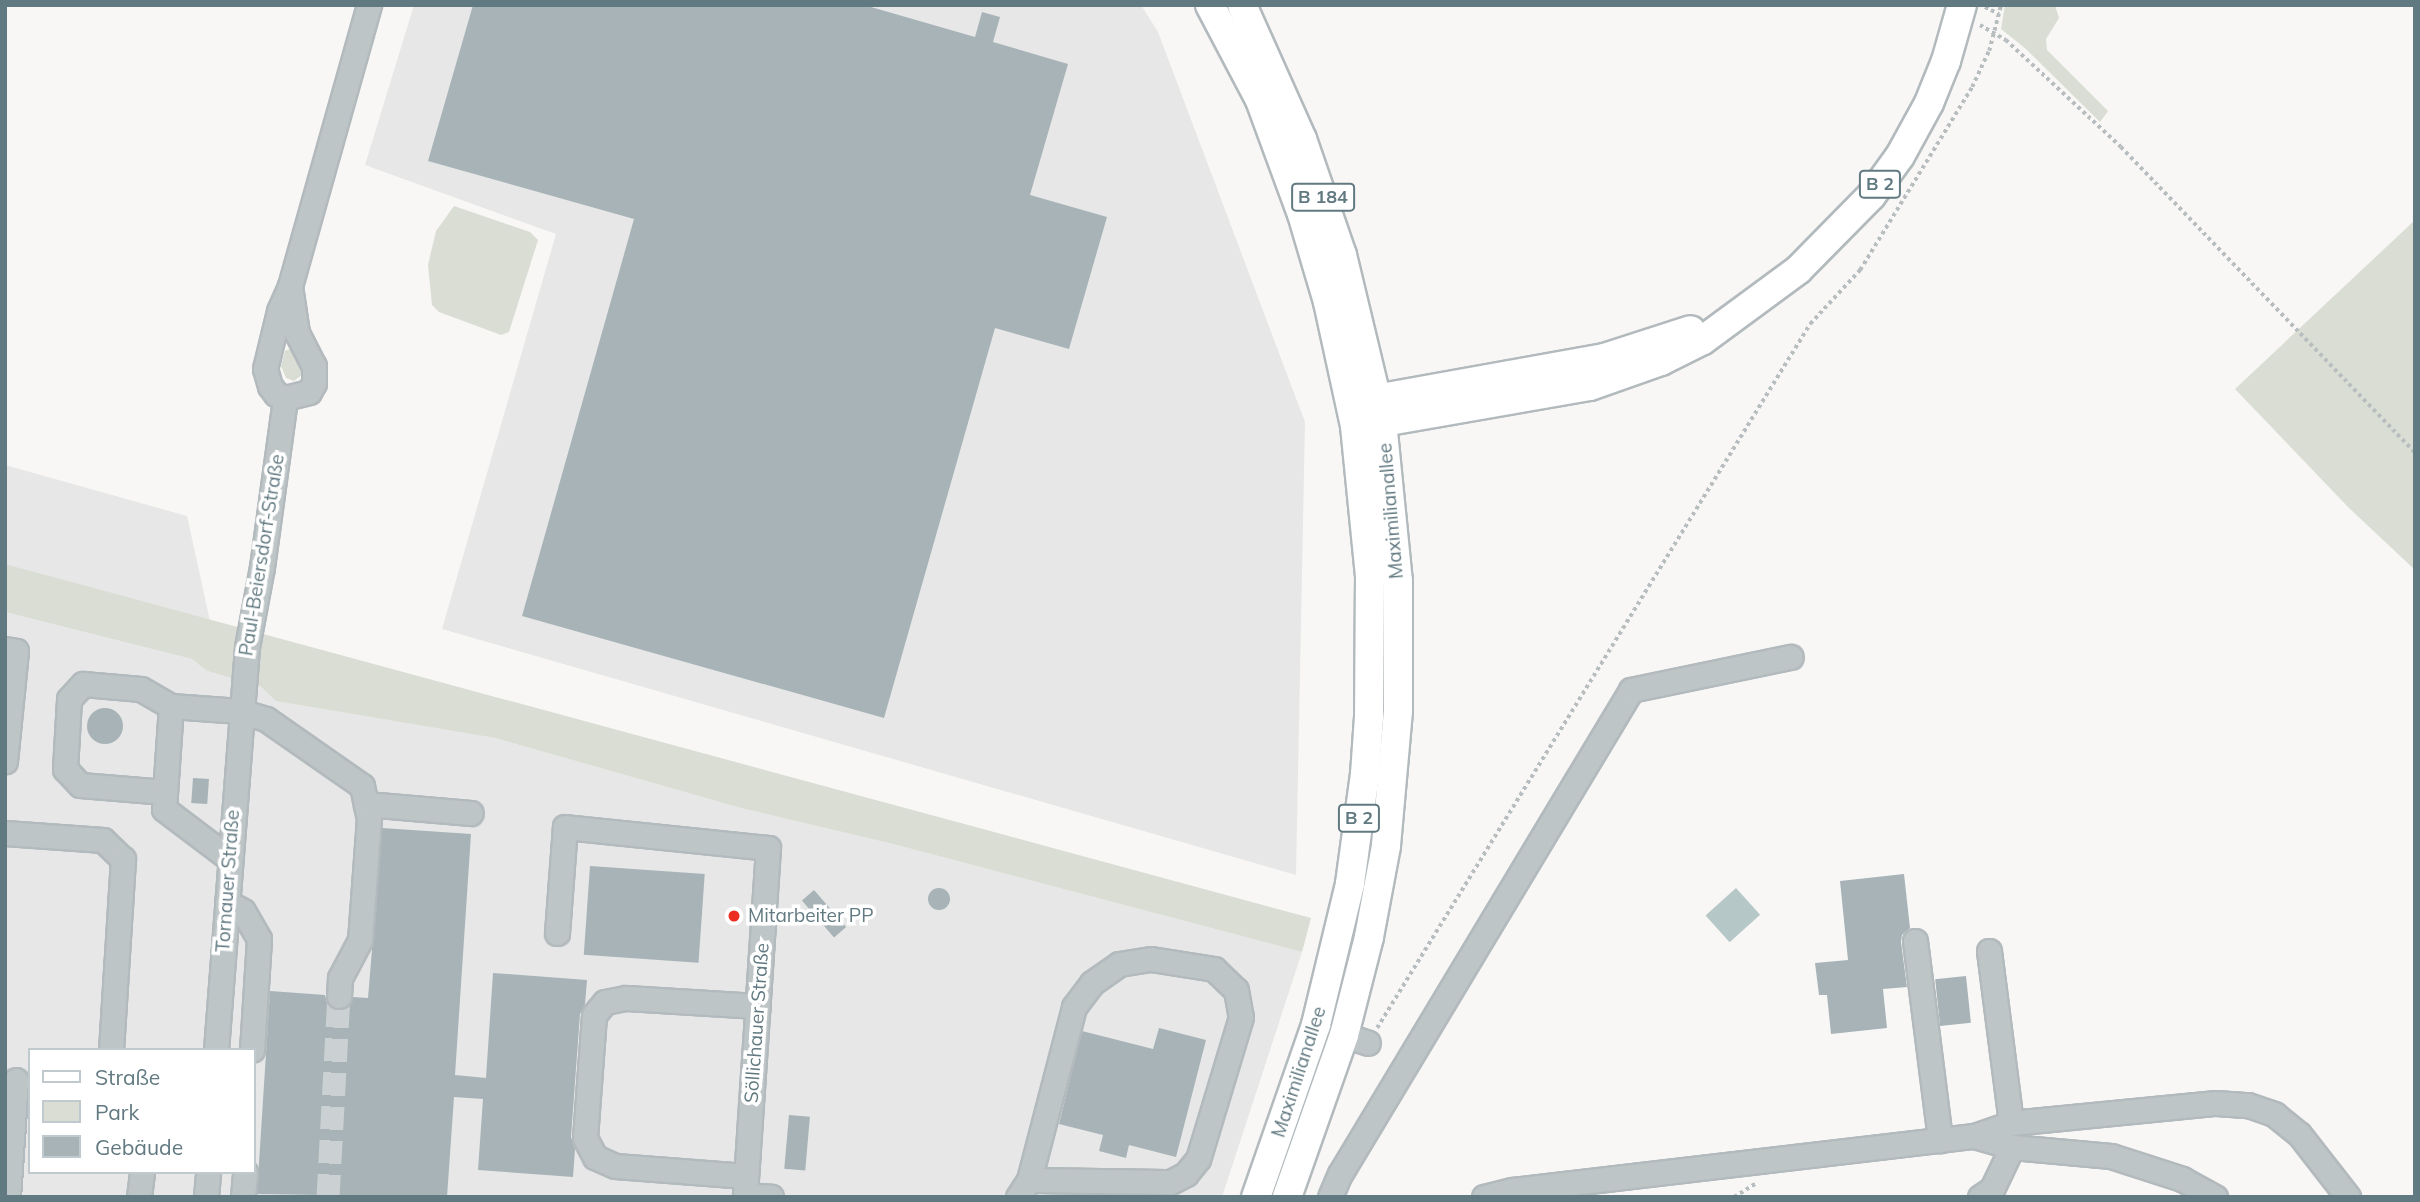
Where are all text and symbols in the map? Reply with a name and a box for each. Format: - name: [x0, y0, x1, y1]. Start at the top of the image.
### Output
- road number: B 2: [1857, 169, 1903, 198]
- road number: B 184: [1290, 182, 1356, 212]
- street label: Maximilianallee: [1374, 442, 1408, 580]
- street label: Paul-Beiersdorf-Straße: [235, 452, 289, 658]
- road number: B 2: [1336, 804, 1382, 832]
- street label: Tornauer Straße: [212, 809, 244, 953]
- place label: Mitarbeiter PP: [748, 905, 874, 927]
- marker: Mitarbeiter PP: [726, 908, 742, 924]
- street label: Söllichauer Straße: [740, 942, 774, 1104]
- street label: Maximilianallee: [1267, 1004, 1331, 1140]
- legend: [28, 1048, 256, 1174]
- text: Straße: [95, 1064, 160, 1090]
- text: Park: [95, 1099, 139, 1125]
- text: Gebäude: [95, 1134, 183, 1160]

